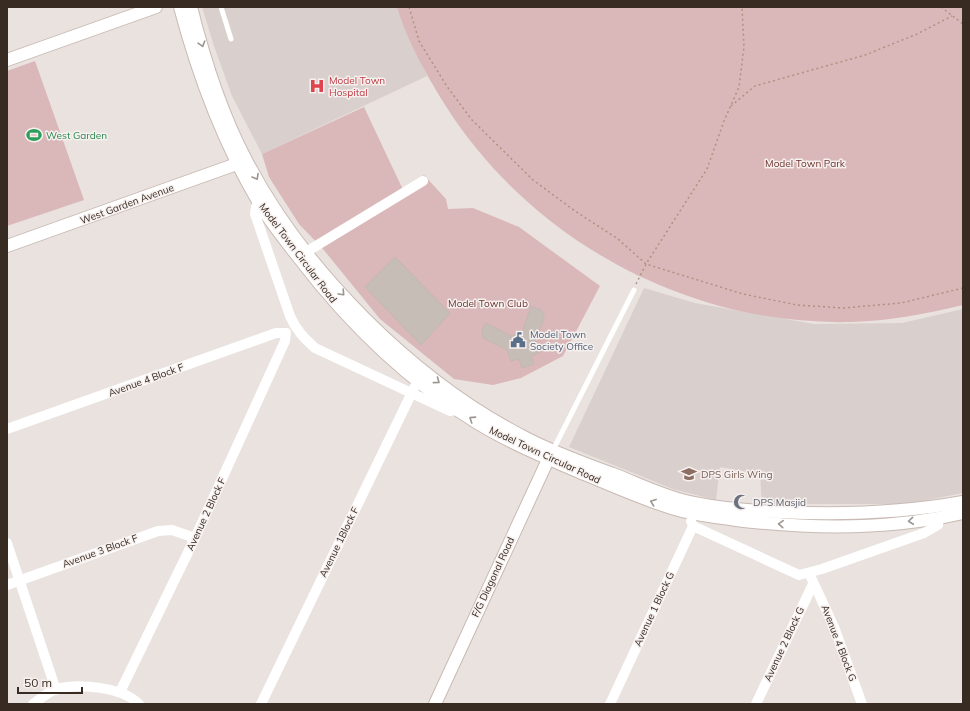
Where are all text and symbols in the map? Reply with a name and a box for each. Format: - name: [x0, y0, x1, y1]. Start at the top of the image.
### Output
- one-way arrow: [197, 41, 206, 48]
- place label: Model Town Hospital: [329, 74, 385, 99]
- hospital icon: Model Town Hospital: [308, 77, 326, 95]
- sports icon: West Garden: [25, 126, 43, 144]
- place label: West Garden: [46, 129, 107, 142]
- park label: Model Town Park: [765, 157, 846, 170]
- one-way arrow: [251, 173, 259, 180]
- street label: West Garden Avenue: [78, 181, 176, 227]
- street label: Model Town Circular Road: [256, 201, 340, 305]
- one-way arrow: [337, 288, 344, 296]
- park label: Model Town Club: [448, 297, 528, 310]
- place label: Model Town Society Office: [530, 328, 593, 353]
- public building icon: Model Town Society Office: [509, 331, 527, 349]
- street label: Avenue 4 Block F: [107, 360, 186, 400]
- one-way arrow: [433, 376, 440, 383]
- one-way arrow: [469, 417, 476, 424]
- street label: Model Town Circular Road: [487, 423, 603, 487]
- school or university icon: DPS Girls Wing: [680, 465, 698, 483]
- place label: DPS Girls Wing: [701, 468, 772, 481]
- street label: Avenue 2 Block F: [183, 475, 229, 553]
- mosque icon: DPS Masjid: [732, 493, 750, 511]
- place label: DPS Masjid: [753, 496, 806, 509]
- one-way arrow: [650, 499, 657, 507]
- street label: Avenue 1Block F: [316, 504, 362, 579]
- one-way arrow: [908, 517, 914, 526]
- one-way arrow: [778, 519, 784, 528]
- street label: Avenue 3 Block F: [61, 531, 140, 571]
- street label: F/G Diagonal Road: [469, 535, 517, 619]
- street label: Avenue 1 Block G: [631, 570, 677, 648]
- street label: Avenue 4 Block G: [818, 603, 860, 683]
- street label: Avenue 2 Block G: [761, 605, 807, 683]
- scale bar: [18, 669, 82, 695]
- text: 50 m: [24, 675, 52, 690]

